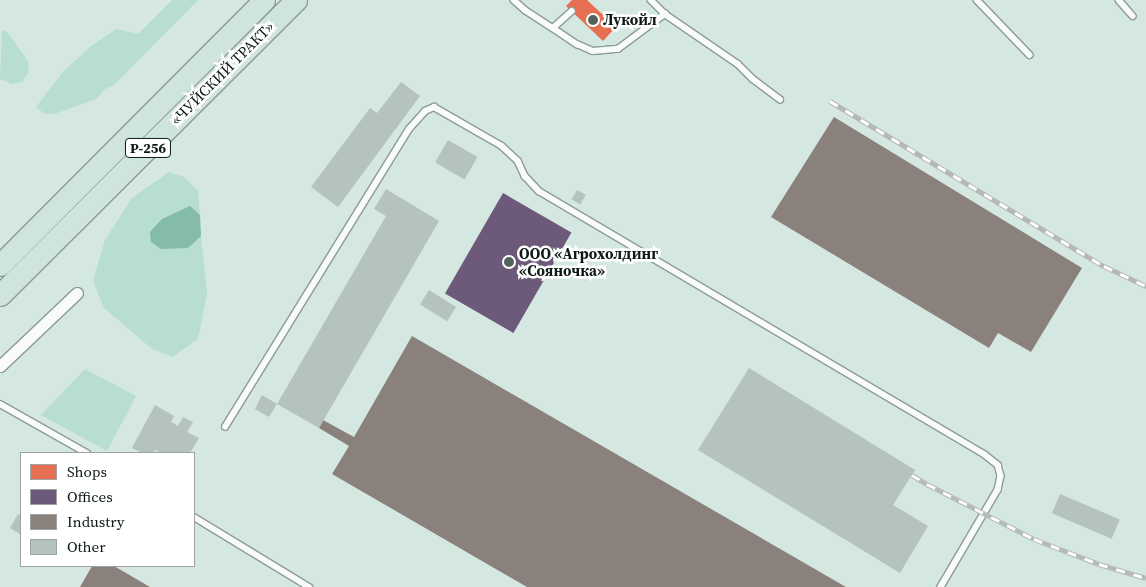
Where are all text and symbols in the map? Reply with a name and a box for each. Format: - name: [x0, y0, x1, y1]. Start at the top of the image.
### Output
- place label: Лукойл: [603, 11, 657, 29]
- marker: Лукойл: [587, 14, 599, 26]
- street label: «ЧУЙСКИЙ ТРАКТ»: [167, 18, 277, 128]
- road number: Р-256: [124, 136, 172, 160]
- place label: ООО «Агрохолдинг «Сояночка»: [519, 244, 658, 279]
- marker: ООО «Агрохолдинг «Сояночка»: [503, 256, 515, 268]
- legend: [20, 452, 195, 567]
- text: Shops: [67, 461, 107, 482]
- text: Offices: [67, 486, 113, 507]
- text: Industry: [67, 511, 124, 532]
- text: Other: [67, 536, 106, 557]

